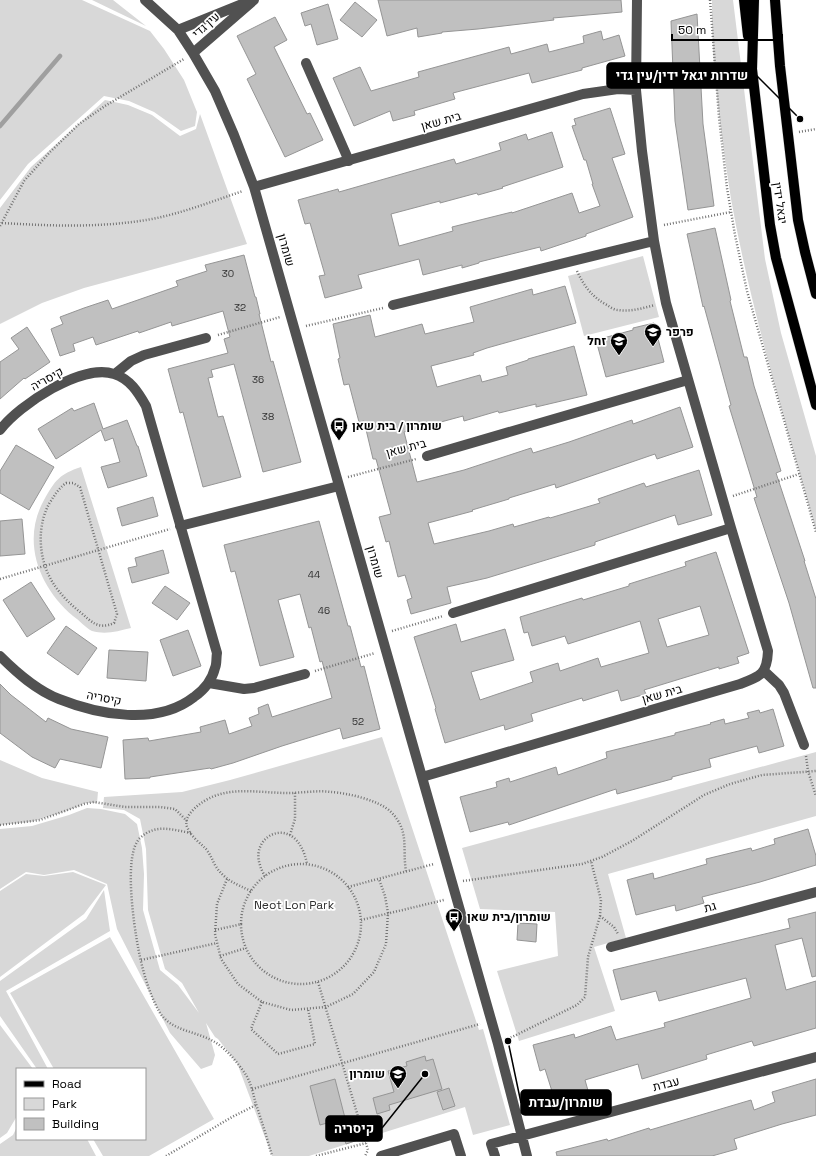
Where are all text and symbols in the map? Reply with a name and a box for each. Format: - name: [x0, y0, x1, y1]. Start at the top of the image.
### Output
- street label: עין גדי: [189, 9, 223, 41]
- scale bar: [672, 16, 782, 42]
- text: 50 m: [678, 22, 706, 38]
- callout: שדרות יגאל ידין/עין גדי: [607, 63, 756, 88]
- text: שדרות יגאל ידין/עין גדי: [616, 67, 748, 84]
- street label: בית שאן: [419, 107, 464, 134]
- street label: יגאל ידין: [769, 181, 791, 225]
- street label: שומרון: [274, 232, 298, 268]
- house number: 30: [222, 267, 234, 280]
- house number: 32: [234, 301, 246, 314]
- school or university icon: פרפר: [643, 322, 663, 347]
- place label: פרפר: [666, 324, 694, 340]
- school or university icon: זחל: [609, 331, 629, 356]
- place label: זחל: [587, 333, 606, 349]
- street label: קיסריה: [28, 363, 66, 395]
- house number: 36: [252, 373, 264, 386]
- house number: 38: [262, 410, 274, 423]
- bus stop icon: שומרון / בית שאן: [329, 416, 349, 441]
- place label: שומרון / בית שאן: [352, 418, 442, 434]
- street label: בית שאן: [384, 435, 429, 461]
- street label: שומרון: [363, 544, 387, 580]
- house number: 44: [308, 568, 320, 581]
- house number: 46: [318, 604, 330, 617]
- street label: בית שאן: [640, 680, 685, 707]
- street label: קיסריה: [85, 687, 123, 709]
- house number: 52: [352, 715, 364, 728]
- park label: Neot Lon Park: [254, 897, 335, 913]
- street label: גת: [702, 898, 718, 916]
- bus stop icon: שומרון/בית שאן: [444, 907, 464, 932]
- place label: שומרון/בית שאן: [467, 909, 551, 925]
- school or university icon: שומרון: [388, 1064, 408, 1089]
- place label: שומרון: [349, 1066, 385, 1082]
- legend: [16, 1068, 146, 1140]
- street label: עבדת: [651, 1073, 681, 1095]
- text: Road: [52, 1076, 81, 1092]
- callout: שומרון/עבדת: [521, 1090, 611, 1115]
- text: שומרון/עבדת: [529, 1094, 603, 1111]
- text: Park: [52, 1096, 77, 1112]
- text: Building: [52, 1116, 99, 1132]
- callout: קיסריה: [326, 1116, 382, 1141]
- text: קיסריה: [334, 1120, 374, 1137]

